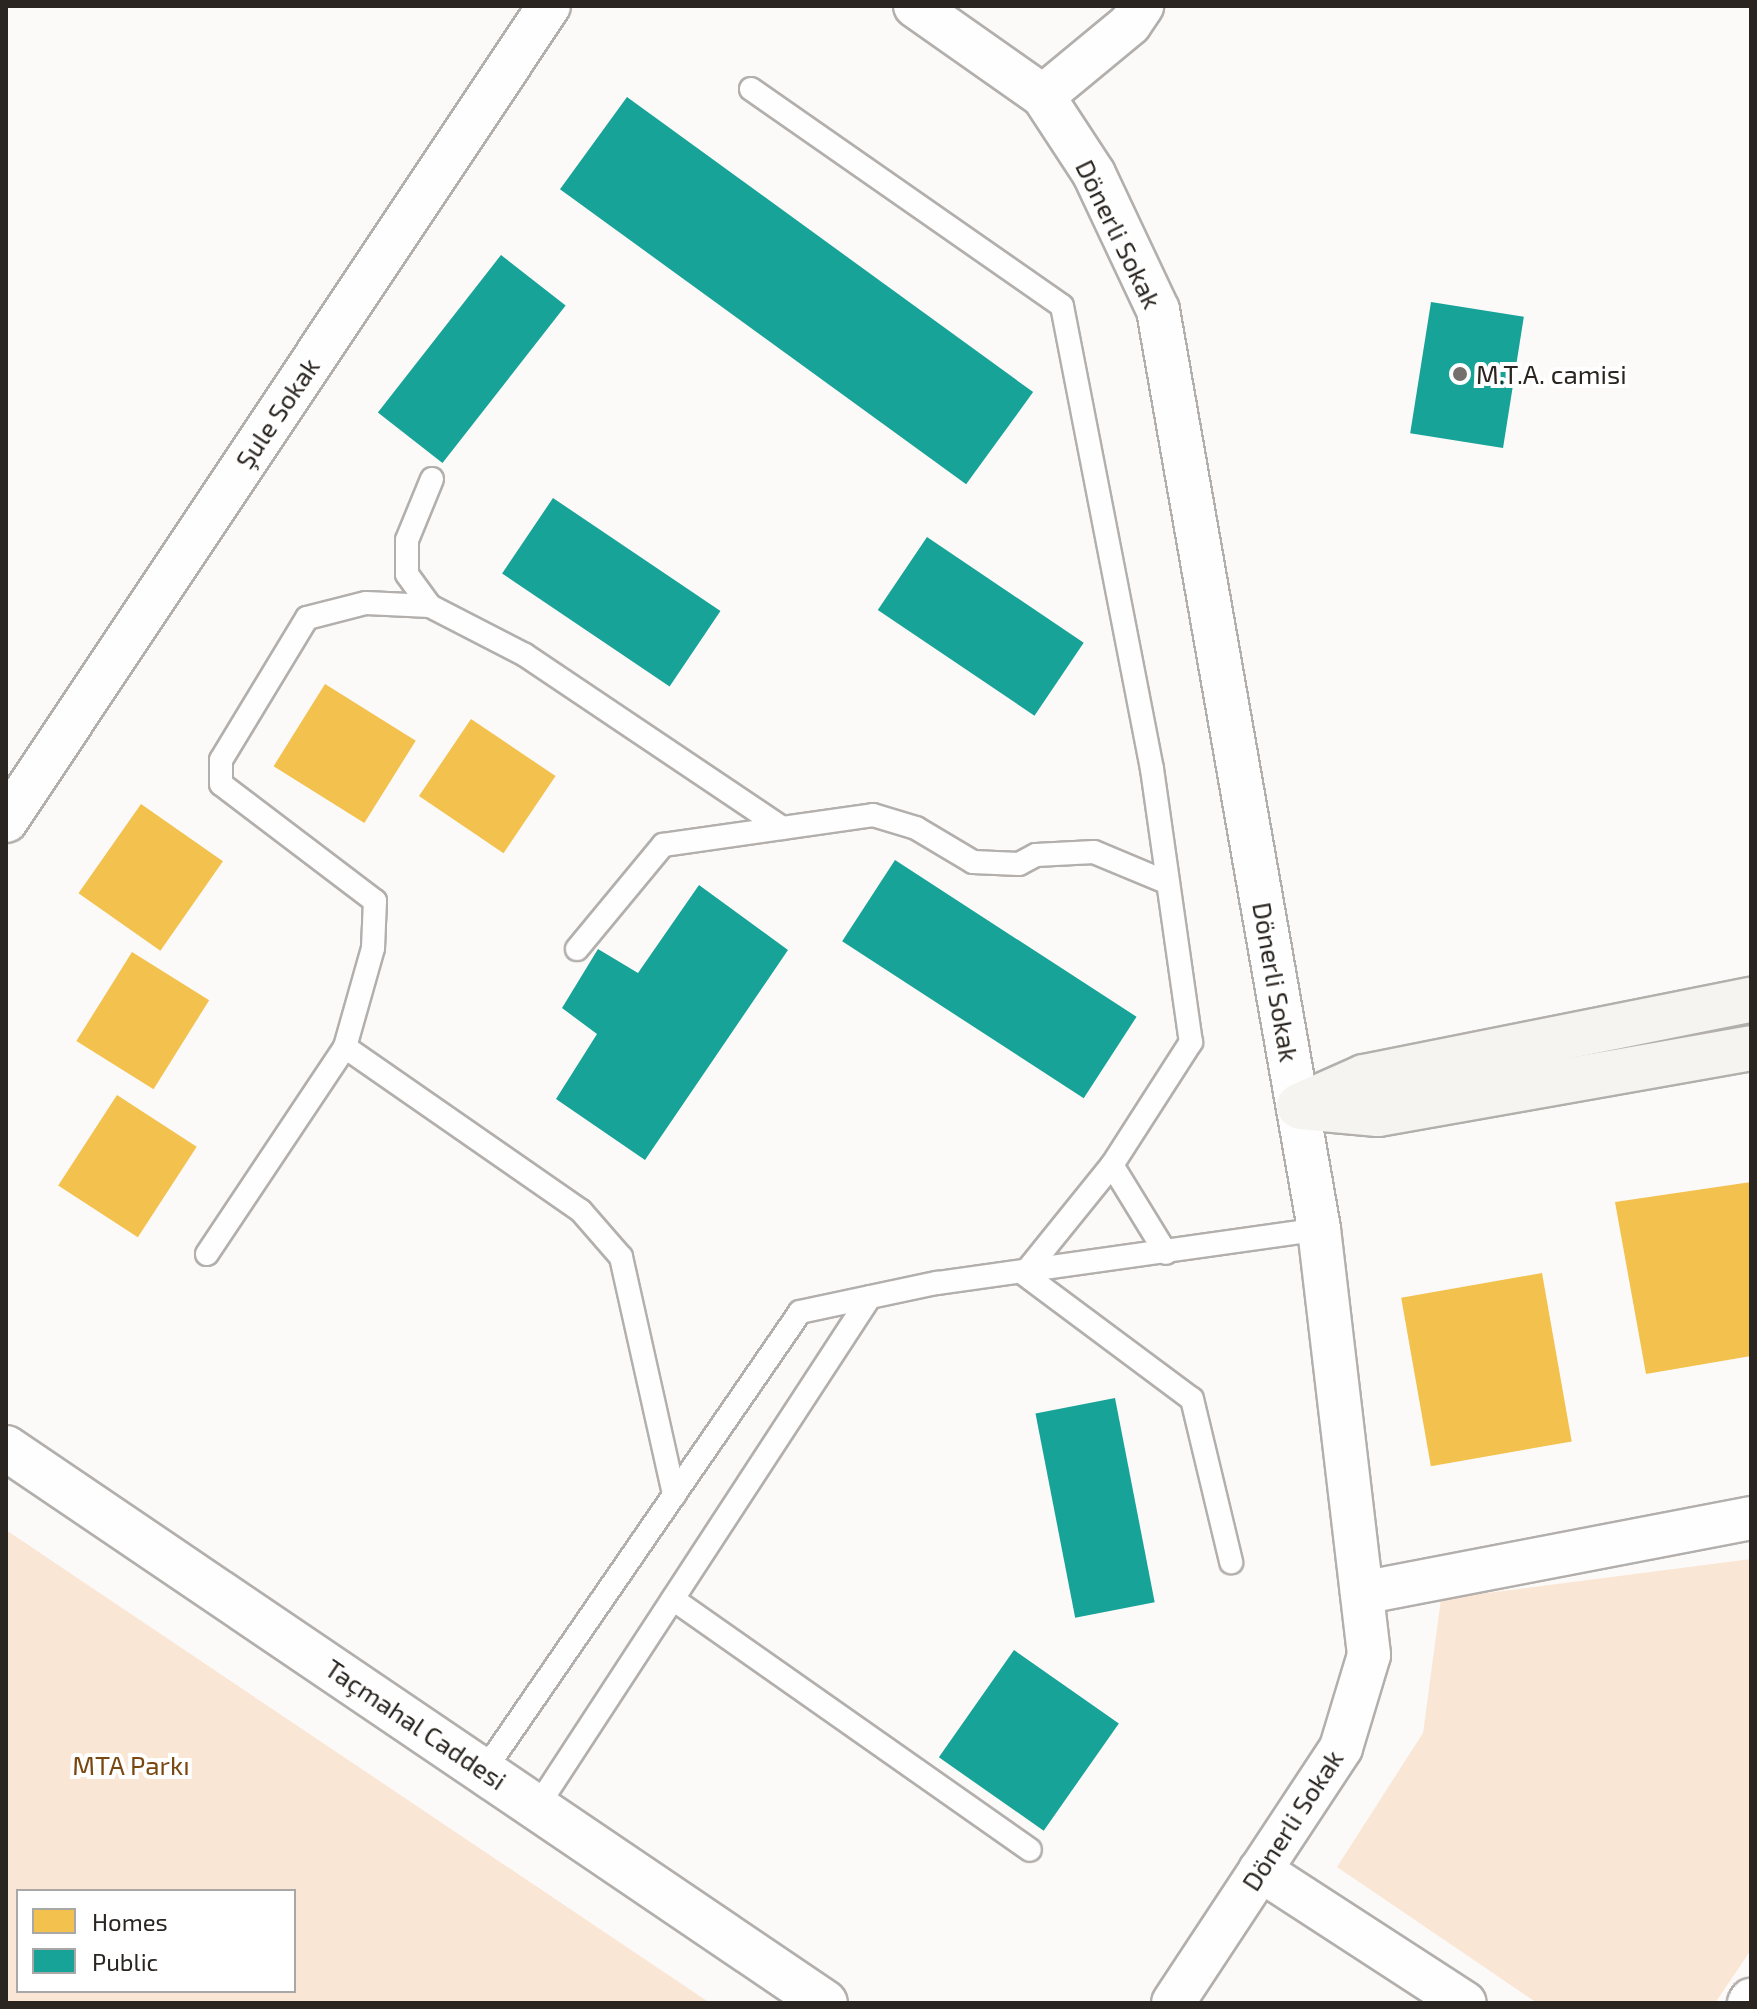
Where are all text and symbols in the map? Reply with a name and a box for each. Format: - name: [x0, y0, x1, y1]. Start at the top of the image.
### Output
- street label: Dönerli Sokak: [1070, 155, 1168, 313]
- street label: Şule Sokak: [229, 352, 325, 474]
- place label: M.T.A. camisi: [1476, 358, 1627, 390]
- marker: M.T.A. camisi: [1451, 365, 1469, 383]
- street label: Dönerli Sokak: [1247, 900, 1305, 1064]
- street label: Taçmahal Caddesi: [319, 1652, 513, 1796]
- street label: Dönerli Sokak: [1235, 1744, 1349, 1896]
- park label: MTA Parkı: [72, 1749, 190, 1781]
- legend: [16, 1889, 296, 1993]
- text: Homes: [92, 1907, 168, 1936]
- text: Public: [92, 1947, 158, 1976]

